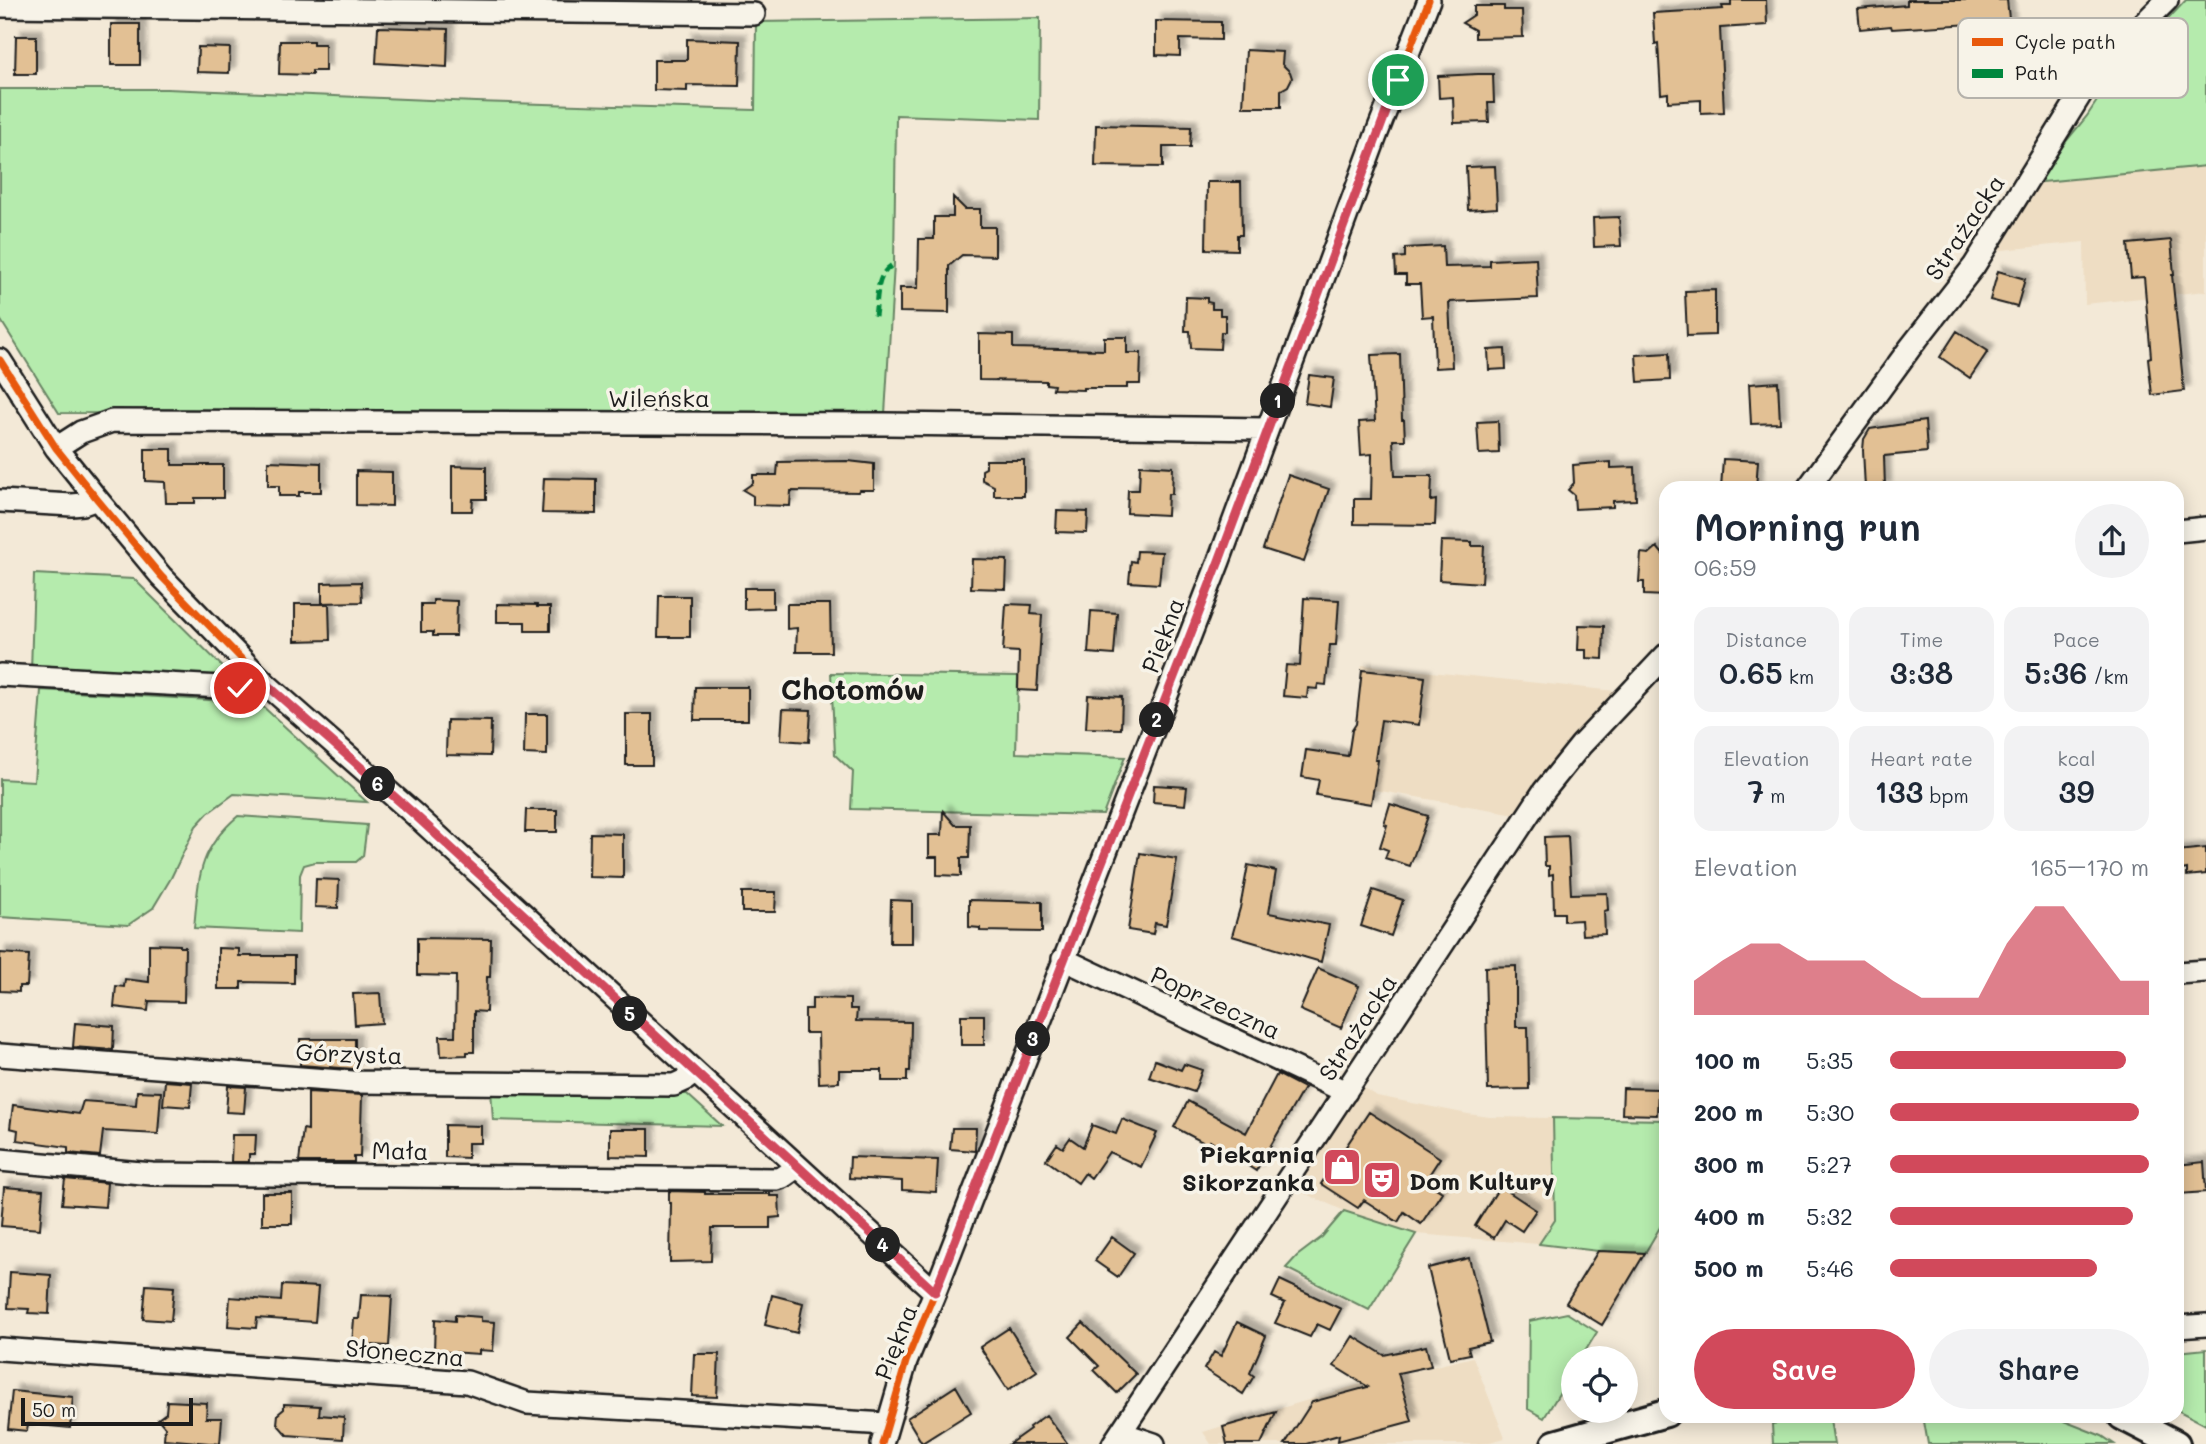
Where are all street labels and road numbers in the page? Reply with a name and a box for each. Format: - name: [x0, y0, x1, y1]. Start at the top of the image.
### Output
- street label: Strażacka: [1917, 168, 2011, 286]
- street label: Wileńska: [608, 382, 710, 413]
- street label: Piękna: [1134, 593, 1190, 677]
- street label: Poprzeczna: [1146, 958, 1286, 1046]
- street label: Strażacka: [1311, 968, 1403, 1086]
- street label: Górzysta: [295, 1036, 403, 1070]
- street label: Mała: [371, 1134, 429, 1166]
- street label: Piękna: [867, 1300, 923, 1384]
- street label: Słoneczna: [344, 1331, 466, 1373]

